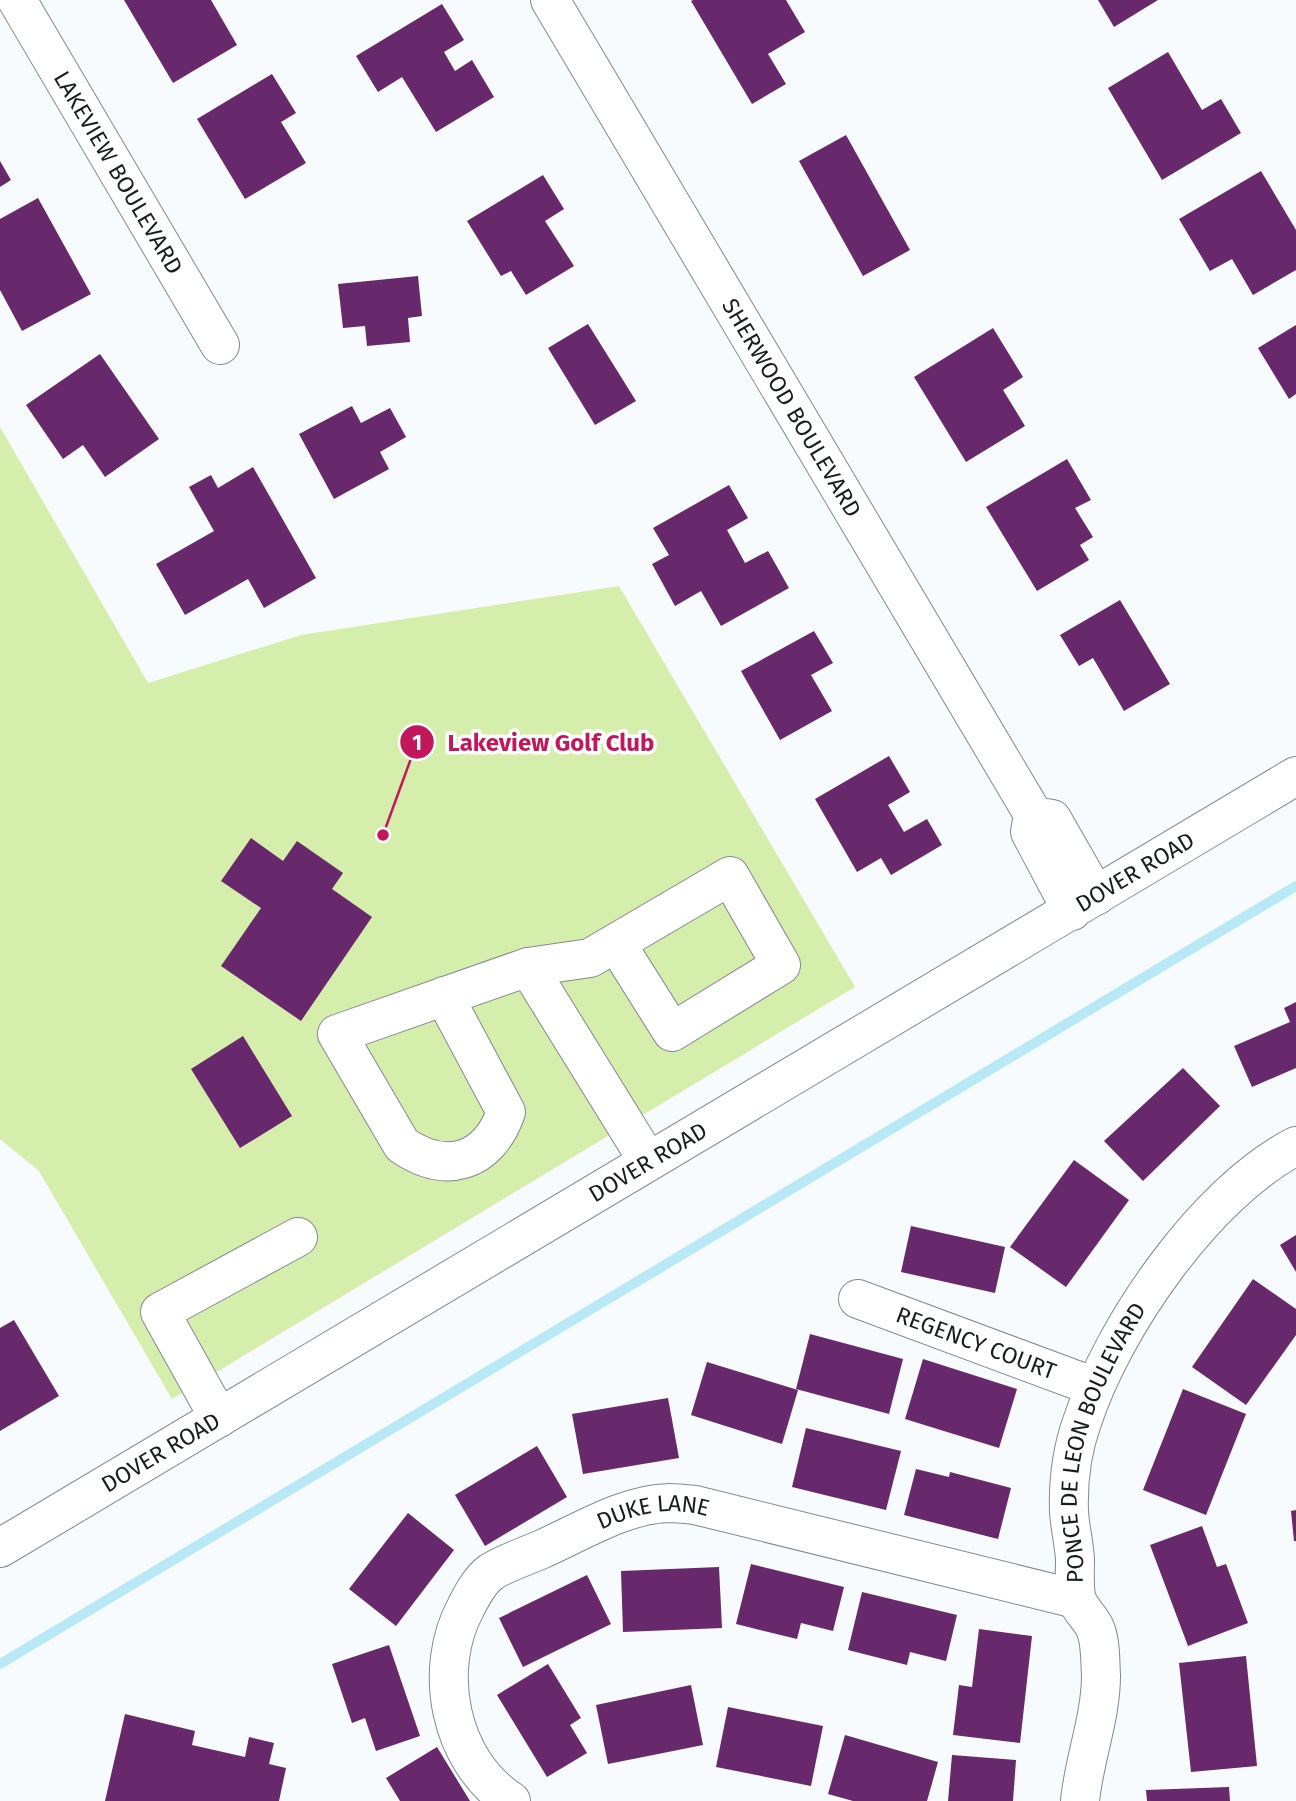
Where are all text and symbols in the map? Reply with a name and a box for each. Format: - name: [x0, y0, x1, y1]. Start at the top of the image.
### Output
- street label: LAKEVIEW BOULEVARD: [48, 66, 189, 279]
- street label: SHERWOOD BOULEVARD: [716, 293, 868, 522]
- callout: Lakeview Golf Club: [399, 720, 669, 765]
- text: Lakeview Golf Club: [448, 729, 654, 757]
- text: 1: [412, 730, 422, 756]
- street label: DOVER ROAD: [1071, 826, 1199, 918]
- street label: DOVER ROAD: [583, 1116, 712, 1208]
- street label: PONCE DE LEON BOULEVARD: [1055, 1297, 1152, 1583]
- street label: REGENCY COURT: [892, 1300, 1060, 1385]
- street label: DOVER ROAD: [96, 1406, 225, 1498]
- street label: DUKE LANE: [592, 1489, 712, 1535]

